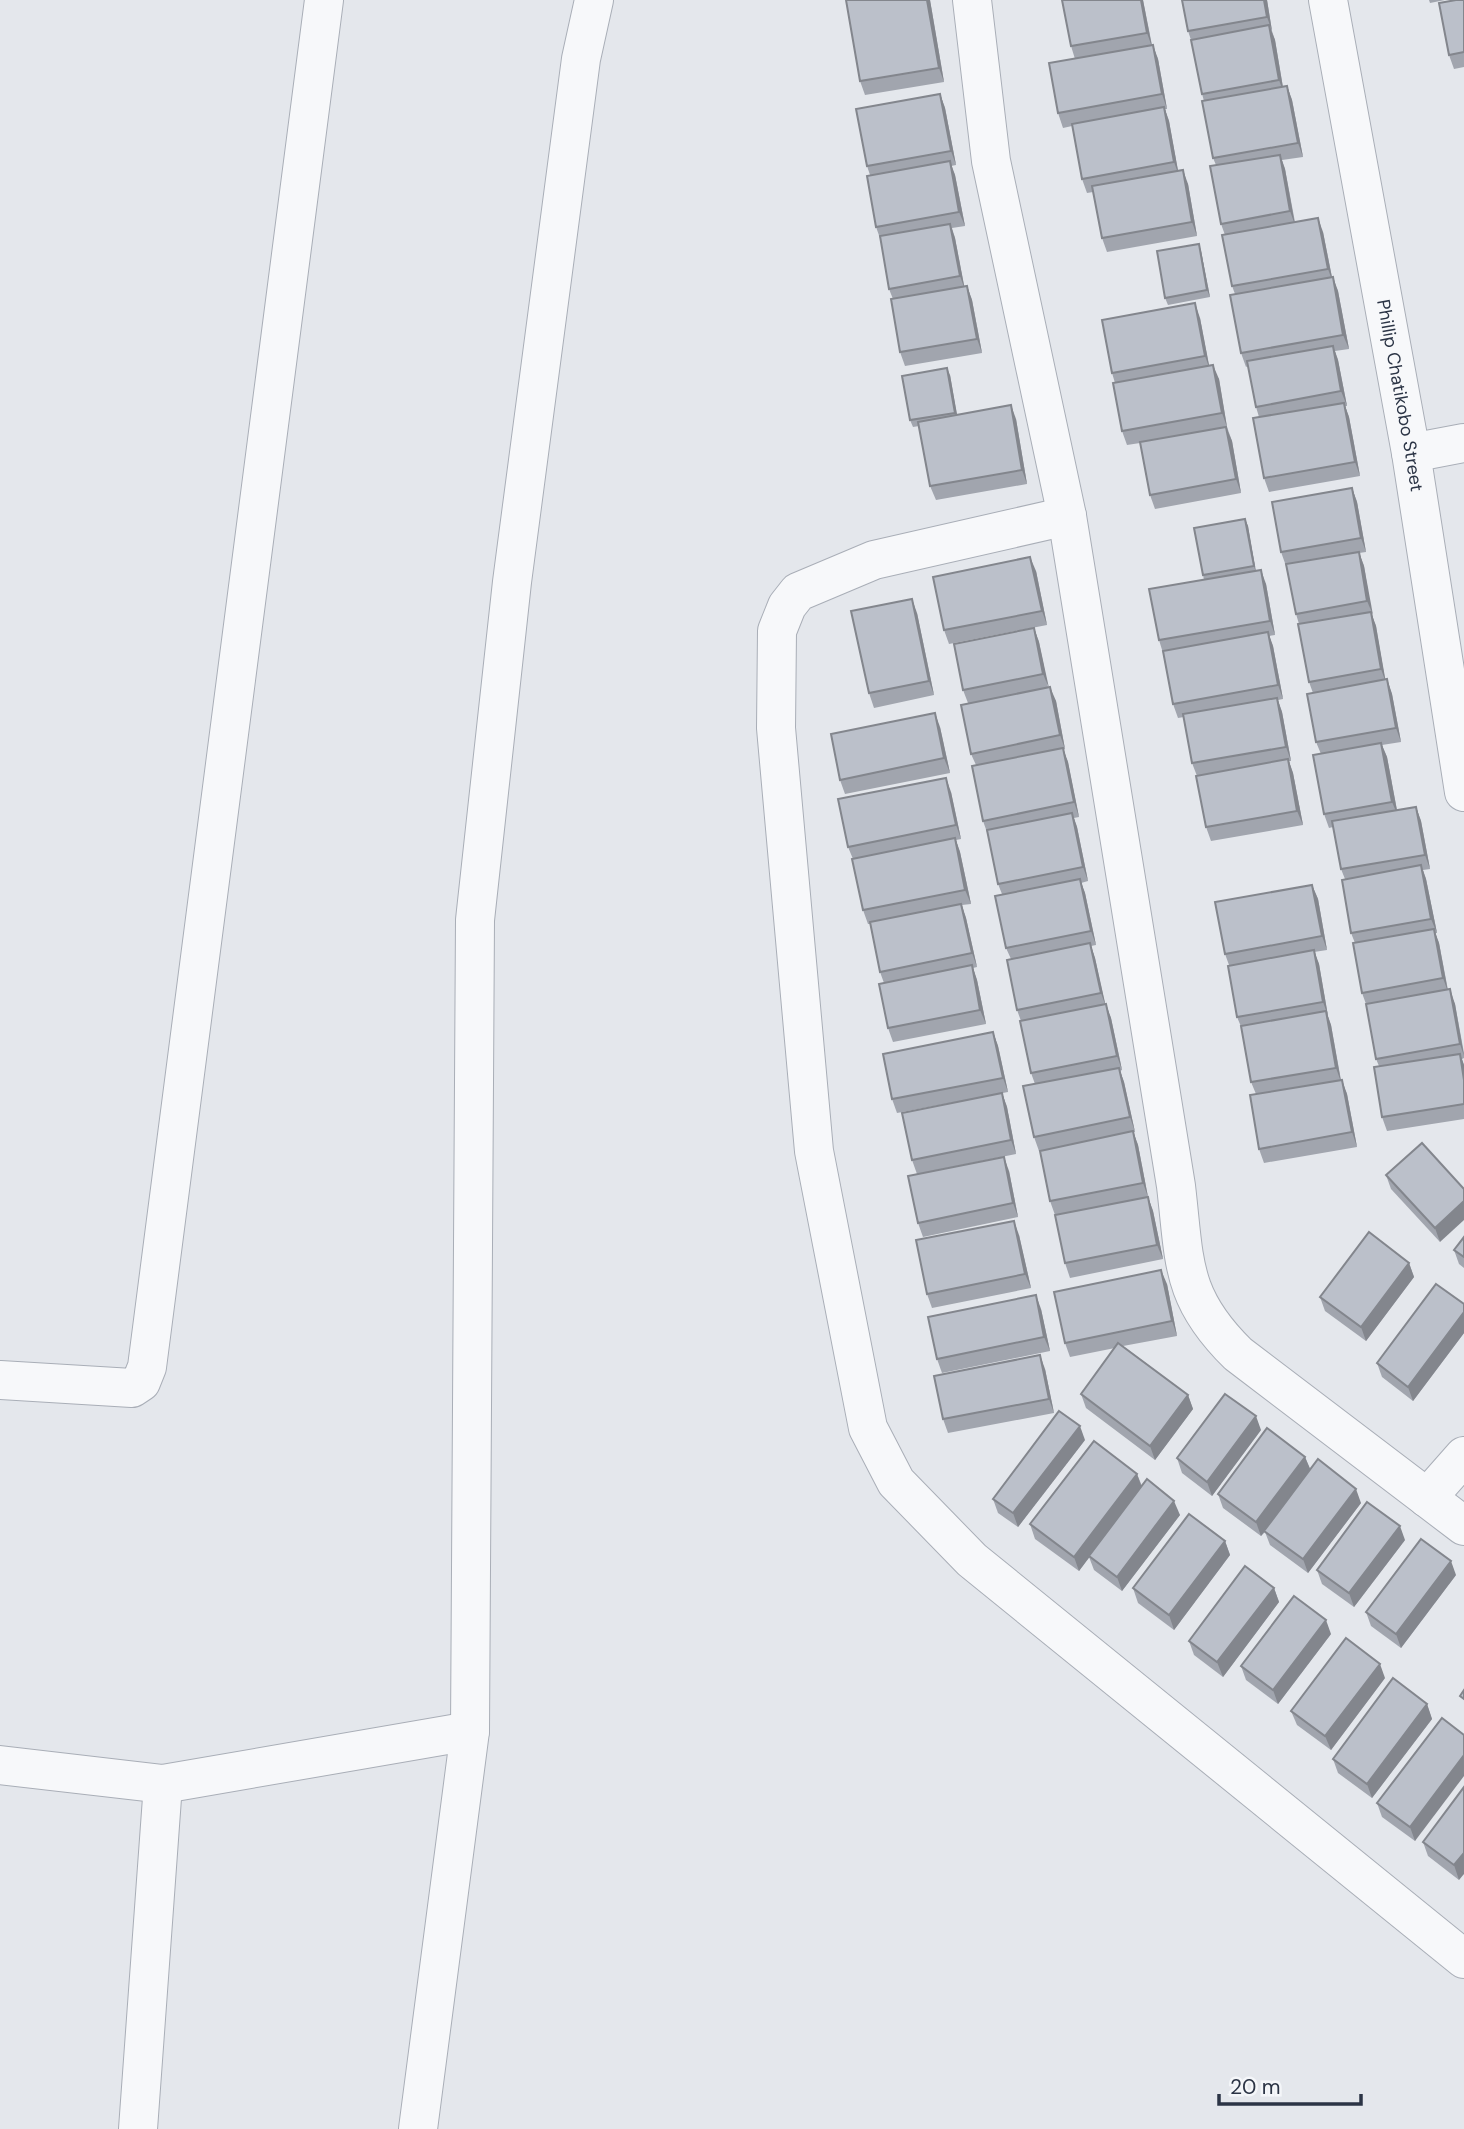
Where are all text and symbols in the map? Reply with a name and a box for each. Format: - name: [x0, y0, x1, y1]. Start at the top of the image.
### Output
- street label: Phillip Chatikobo Street: [1371, 297, 1429, 493]
- scale bar: [1219, 2062, 1361, 2106]
- text: 20 m: [1230, 2073, 1281, 2101]

